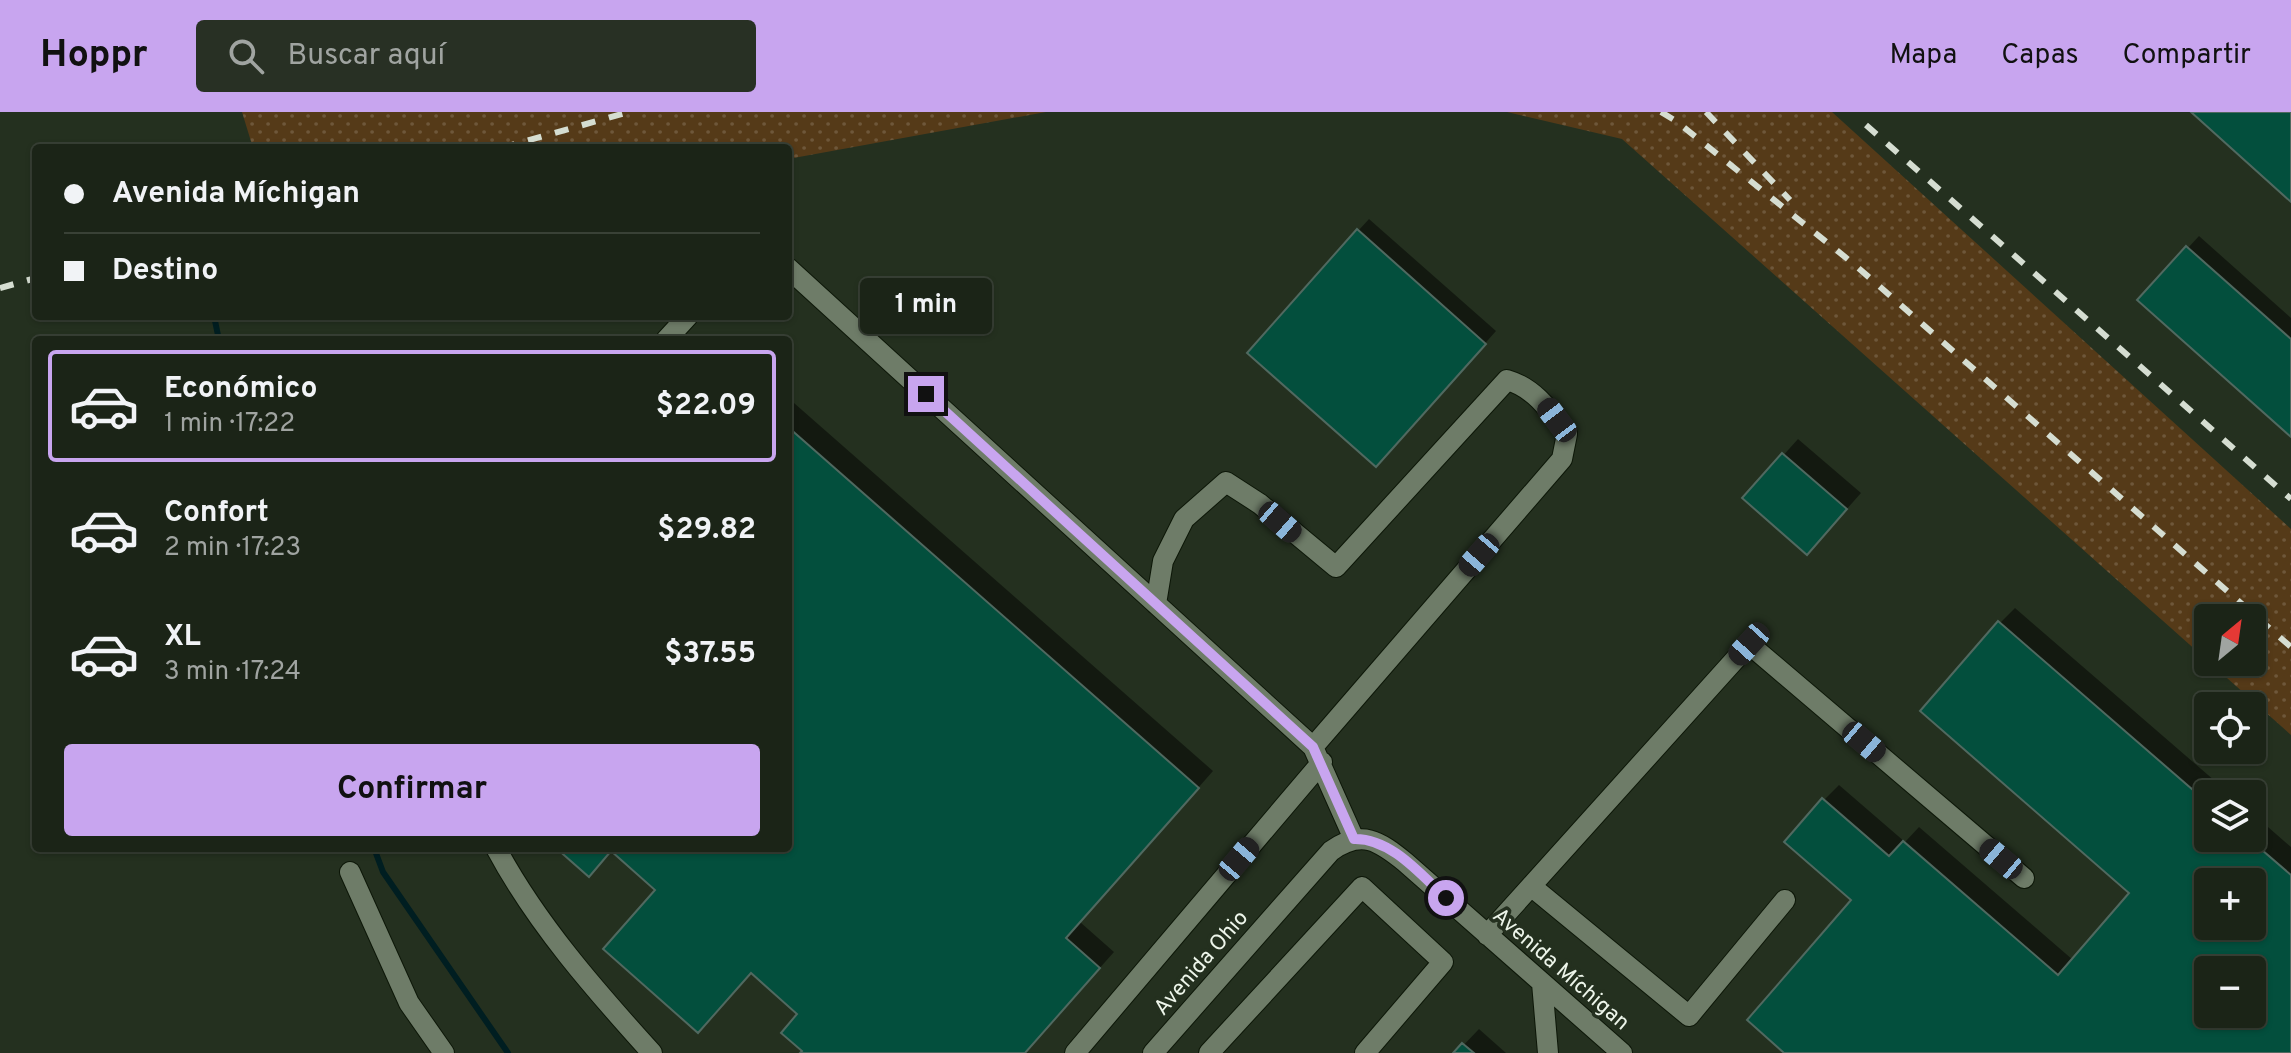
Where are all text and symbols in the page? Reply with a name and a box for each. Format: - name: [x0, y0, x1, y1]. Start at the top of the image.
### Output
- search box: [196, 20, 756, 92]
- text: Hoppr: [40, 32, 148, 81]
- icon: search: [224, 34, 268, 78]
- text: Buscar aquí: [288, 38, 445, 75]
- text: Mapa: [1890, 38, 1957, 74]
- text: Capas: [2001, 38, 2079, 74]
- text: Compartir: [2123, 38, 2251, 74]
- text: Avenida Míchigan: [112, 176, 360, 213]
- text: Destino: [112, 253, 218, 290]
- callout: 1 min: [860, 278, 992, 334]
- text: 1 min: [895, 289, 957, 322]
- icon: car: [68, 370, 140, 442]
- text: Económico: [164, 371, 317, 408]
- route end: [908, 376, 944, 412]
- text: $22.09: [656, 388, 756, 425]
- car: [1533, 394, 1581, 446]
- text: 1 min · 17:22: [164, 408, 295, 441]
- icon: car: [68, 494, 140, 566]
- text: Confort: [164, 495, 269, 532]
- car: [1254, 497, 1306, 547]
- text: $29.82: [657, 512, 756, 549]
- car: [1454, 529, 1504, 581]
- text: 2 min · 17:23: [164, 532, 301, 565]
- north arrow: [2194, 604, 2266, 676]
- map controls: [2194, 604, 2266, 1028]
- icon: car: [68, 618, 140, 690]
- car: [1724, 618, 1774, 670]
- text: XL: [164, 619, 201, 656]
- text: $37.55: [664, 636, 756, 673]
- text: 3 min · 17:24: [164, 656, 301, 689]
- button: locate: [2194, 692, 2266, 764]
- car: [1838, 717, 1890, 767]
- button: Confirmar: [64, 744, 760, 836]
- button: layers: [2194, 780, 2266, 852]
- car: [1214, 833, 1264, 885]
- car: [1975, 834, 2027, 884]
- button: +: [2194, 868, 2266, 940]
- route start: [1428, 880, 1464, 916]
- street label: Avenida Míchigan: [1486, 903, 1635, 1037]
- street label: Avenida Ohio: [1149, 906, 1255, 1022]
- button: −: [2194, 956, 2266, 1028]

